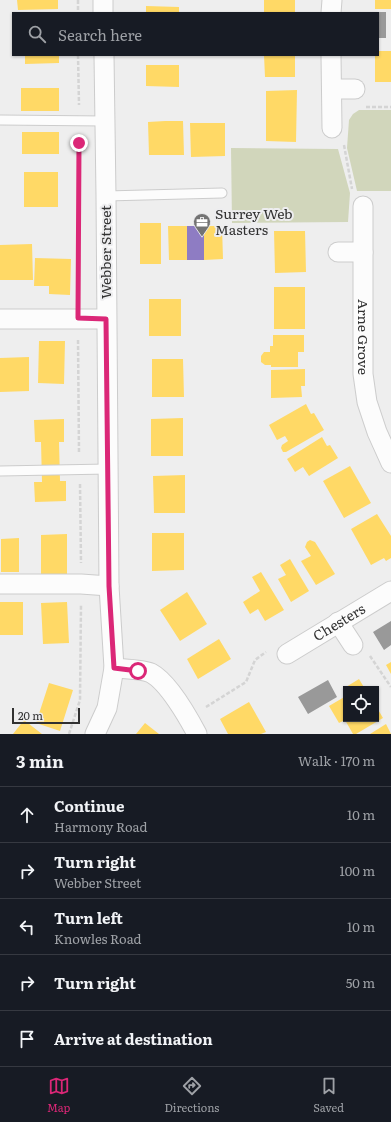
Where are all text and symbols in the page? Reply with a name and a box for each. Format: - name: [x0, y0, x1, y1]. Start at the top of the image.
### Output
- search box: [12, 12, 379, 56]
- icon: search: [26, 23, 48, 45]
- text: Search here: [58, 23, 142, 46]
- route end: [70, 134, 88, 152]
- place label: Surrey Web Masters: [215, 203, 293, 239]
- street label: Webber Street: [95, 205, 115, 299]
- office icon: Surrey Web Masters: [192, 212, 212, 237]
- street label: Arne Grove: [354, 299, 374, 375]
- street label: Chesters: [309, 598, 369, 645]
- route start: [129, 662, 147, 680]
- map controls: [343, 686, 379, 722]
- button: locate: [343, 686, 379, 722]
- scale bar: [12, 706, 80, 725]
- text: 20 m: [18, 707, 43, 723]
- text: 3 min: [16, 748, 64, 773]
- text: Walk · 170 m: [298, 751, 375, 770]
- text: Continue: [54, 794, 124, 817]
- icon: ahead: [16, 804, 38, 826]
- text: 10 m: [347, 805, 375, 824]
- text: Harmony Road: [54, 817, 147, 836]
- text: Turn right: [54, 850, 136, 873]
- icon: right: [16, 860, 38, 882]
- text: 100 m: [339, 861, 375, 880]
- text: Webber Street: [54, 873, 141, 892]
- text: Turn left: [54, 906, 123, 929]
- icon: left: [16, 916, 38, 938]
- text: 10 m: [347, 917, 375, 936]
- text: Knowles Road: [54, 929, 142, 948]
- text: Turn right: [54, 971, 136, 994]
- icon: right: [16, 972, 38, 994]
- text: 50 m: [346, 973, 375, 992]
- text: Arrive at destination: [54, 1027, 213, 1050]
- icon: arrive: [16, 1028, 38, 1050]
- tab: Map: [47, 1075, 70, 1115]
- tab: Directions: [164, 1075, 219, 1115]
- tab: Saved: [313, 1075, 344, 1115]

